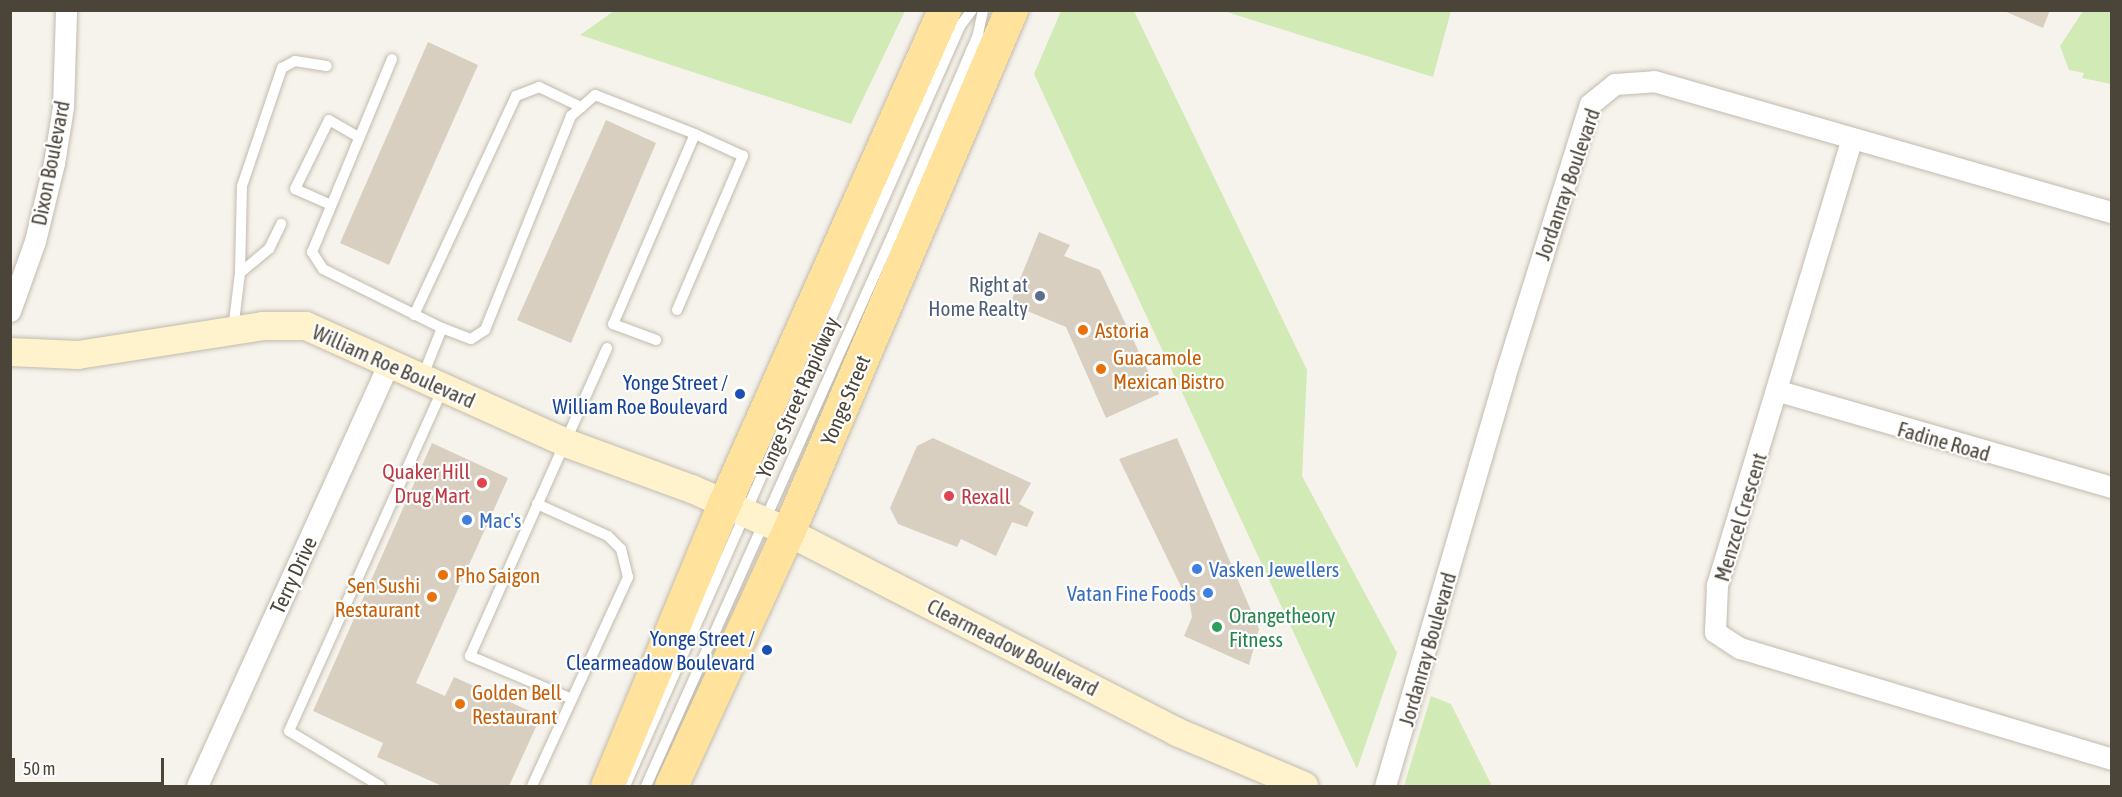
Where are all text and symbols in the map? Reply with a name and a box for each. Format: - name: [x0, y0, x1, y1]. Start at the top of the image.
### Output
- street label: Dixon Boulevard: [26, 98, 74, 228]
- street label: Jordanray Boulevard: [1529, 105, 1605, 263]
- place label: Right at Home Realty: [928, 271, 1028, 321]
- marker: Right at Home Realty: [1033, 289, 1047, 303]
- street label: Yonge Street Rapidway: [750, 312, 844, 482]
- place label: Astoria: [1095, 317, 1149, 343]
- street label: William Roe Boulevard: [309, 319, 479, 413]
- marker: Astoria: [1076, 323, 1090, 337]
- place label: Guacamole Mexican Bistro: [1113, 344, 1225, 394]
- street label: Yonge Street: [815, 351, 875, 449]
- marker: Guacamole Mexican Bistro: [1094, 362, 1108, 376]
- place label: Yonge Street / William Roe Boulevard: [552, 369, 728, 419]
- marker: Yonge Street / William Roe Boulevard: [733, 387, 747, 401]
- street label: Fadine Road: [1895, 416, 1993, 466]
- street label: Menzcel Crescent: [1709, 450, 1771, 584]
- place label: Quaker Hill Drug Mart: [382, 458, 470, 508]
- marker: Quaker Hill Drug Mart: [475, 476, 489, 490]
- place label: Rexall: [961, 483, 1010, 509]
- marker: Rexall: [942, 489, 956, 503]
- place label: Mac's: [479, 507, 521, 533]
- marker: Mac's: [460, 513, 474, 527]
- street label: Terry Drive: [264, 532, 322, 618]
- place label: Vasken Jewellers: [1209, 556, 1339, 582]
- place label: Pho Saigon: [455, 562, 540, 588]
- marker: Vasken Jewellers: [1190, 562, 1204, 576]
- marker: Pho Saigon: [436, 568, 450, 582]
- street label: Jordanray Boulevard: [1393, 569, 1461, 729]
- place label: Sen Sushi Restaurant: [335, 572, 420, 622]
- place label: Vatan Fine Foods: [1067, 580, 1196, 606]
- marker: Vatan Fine Foods: [1201, 586, 1215, 600]
- marker: Sen Sushi Restaurant: [425, 590, 439, 604]
- street label: Clearmeadow Boulevard: [923, 593, 1103, 701]
- place label: Orangetheory Fitness: [1229, 602, 1336, 652]
- marker: Orangetheory Fitness: [1210, 620, 1224, 634]
- place label: Yonge Street / Clearmeadow Boulevard: [566, 625, 755, 675]
- marker: Yonge Street / Clearmeadow Boulevard: [760, 643, 774, 657]
- place label: Golden Bell Restaurant: [472, 679, 562, 729]
- marker: Golden Bell Restaurant: [453, 697, 467, 711]
- scale bar: [15, 746, 166, 784]
- text: 50 m: [23, 758, 55, 779]

